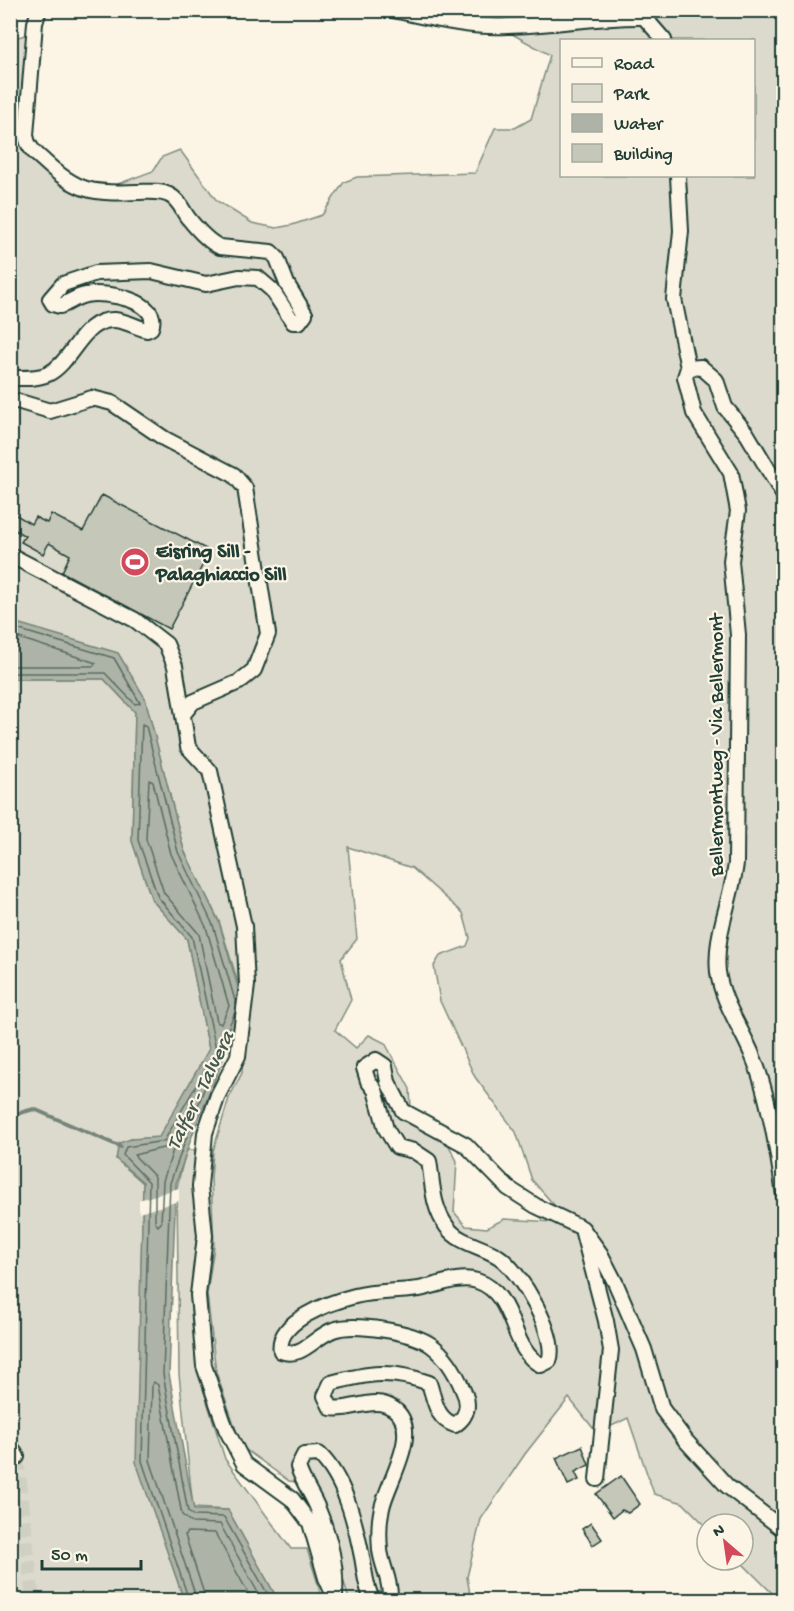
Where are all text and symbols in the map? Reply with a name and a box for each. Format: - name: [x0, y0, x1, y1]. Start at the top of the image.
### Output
- legend: [560, 39, 755, 177]
- text: Road: [614, 55, 655, 76]
- text: Park: [613, 85, 650, 106]
- text: Water: [614, 115, 664, 136]
- text: Building: [613, 145, 673, 166]
- place label: Eisring Sill - Palaghiaccio Sill: [155, 542, 287, 588]
- sports icon: Eisring Sill - Palaghiaccio Sill: [119, 546, 151, 578]
- street label: Bellermontweg - Via Bellermont: [707, 612, 730, 877]
- water label: Talfer - Talvera: [163, 1027, 242, 1155]
- north arrow: [695, 1512, 755, 1572]
- text: N: [710, 1521, 729, 1543]
- scale bar: [42, 1533, 141, 1571]
- text: 50 m: [51, 1546, 88, 1567]

